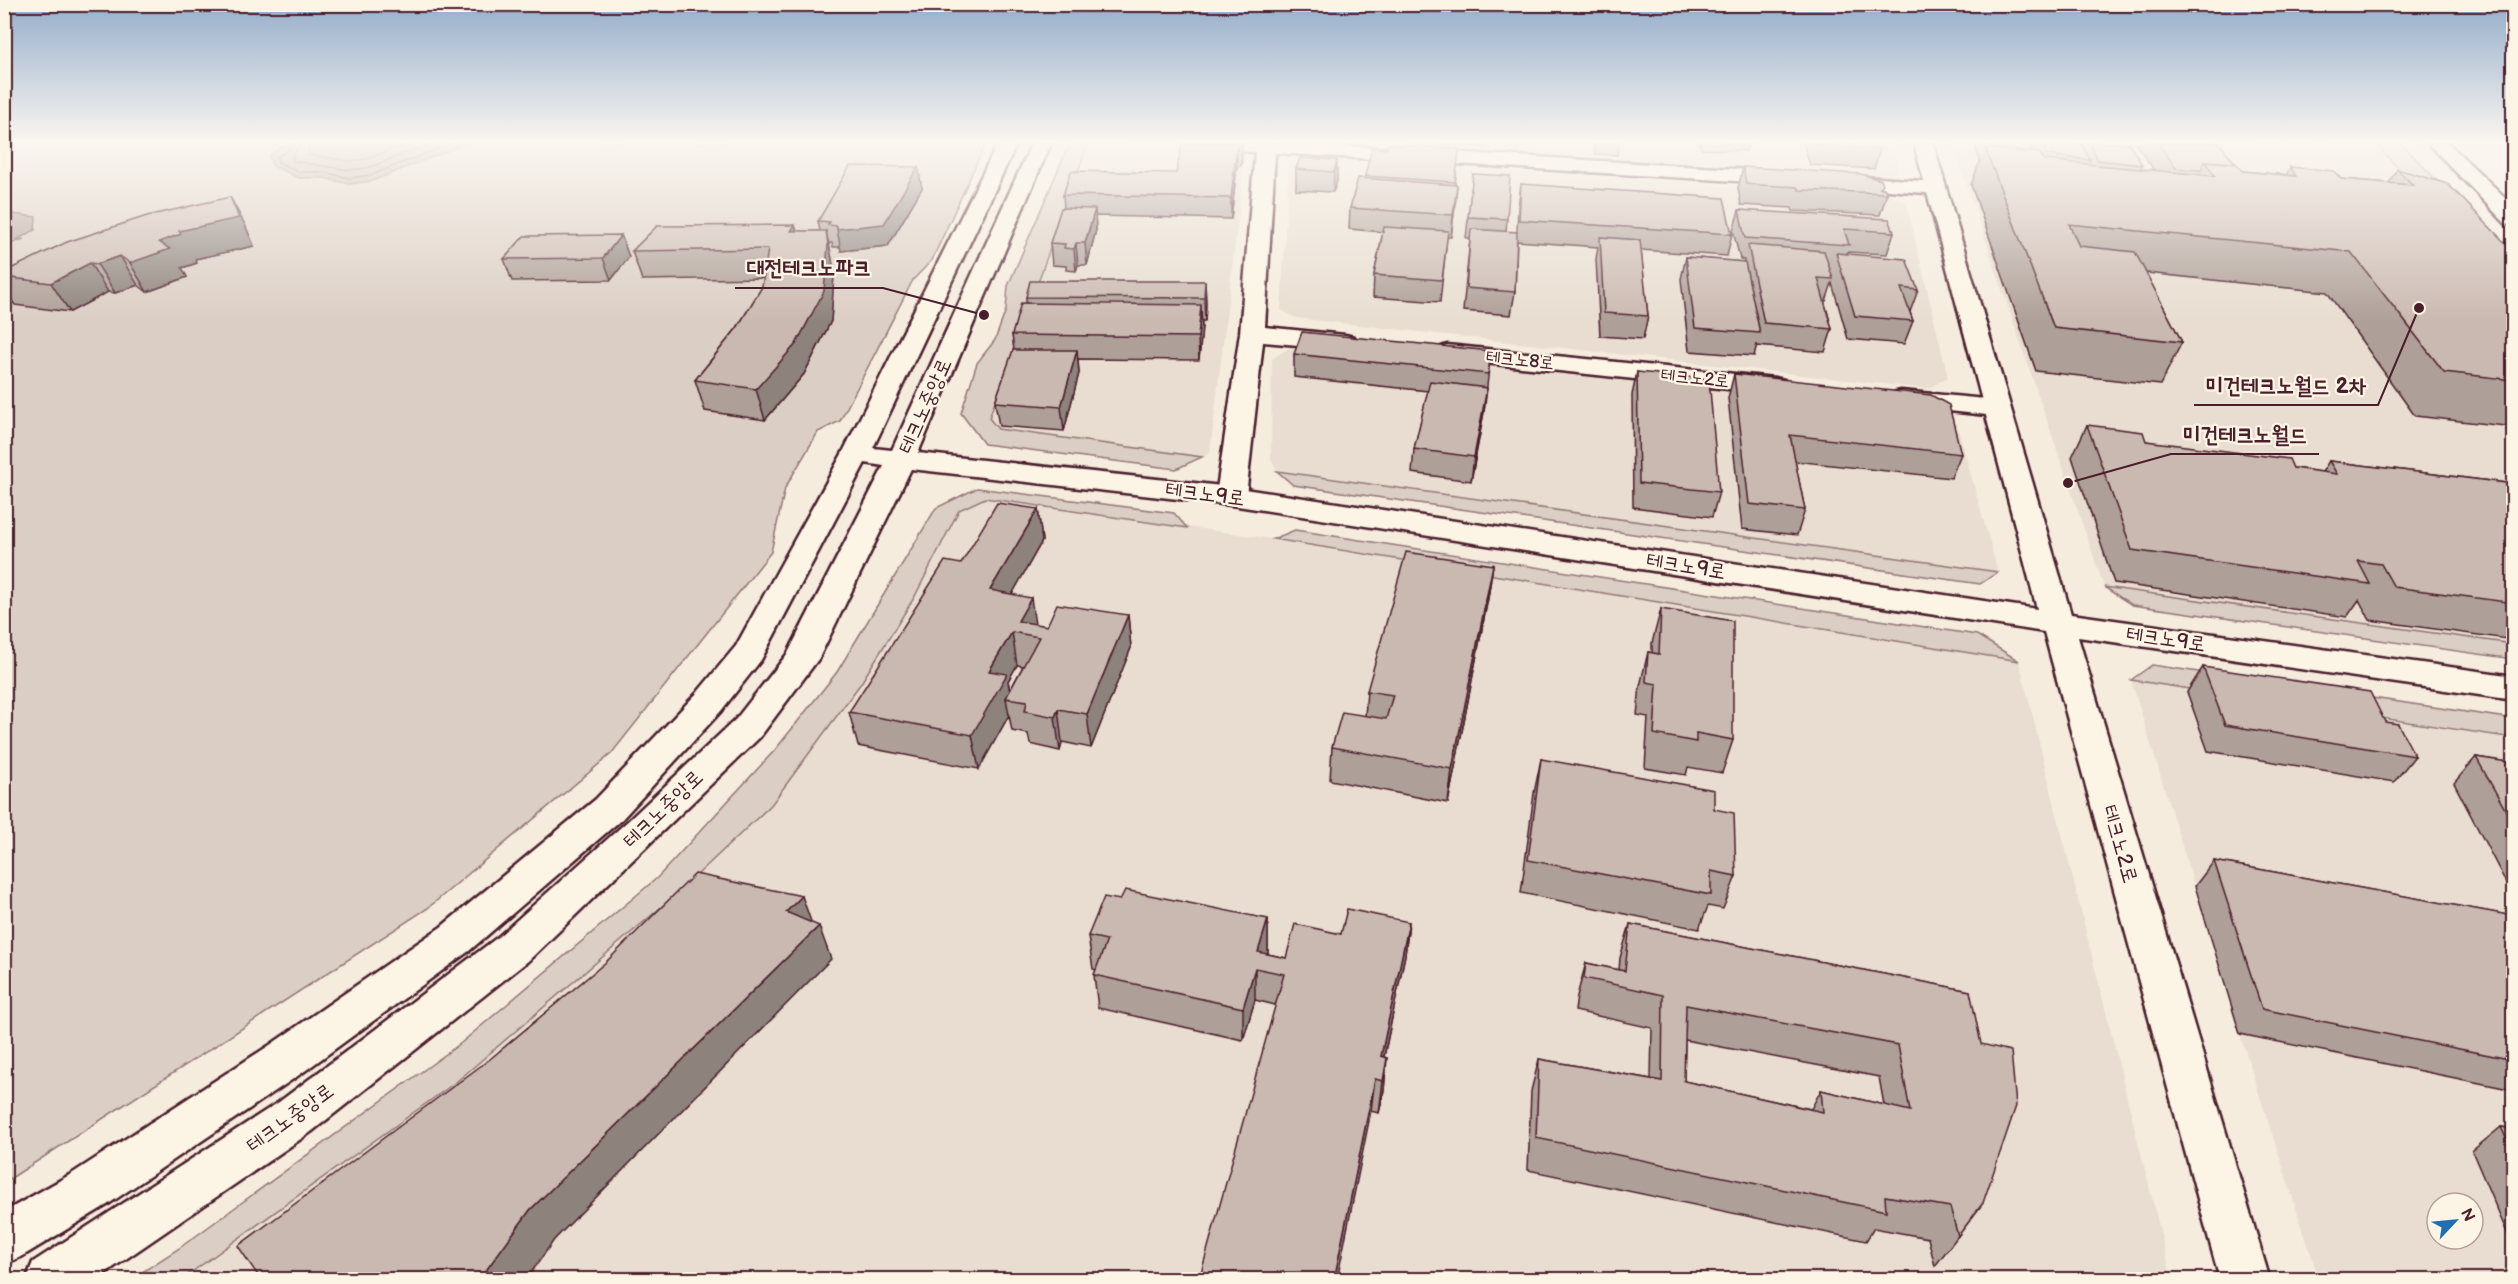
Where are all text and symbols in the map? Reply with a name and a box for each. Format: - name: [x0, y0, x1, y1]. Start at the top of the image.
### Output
- callout: 대전테크노파크: [735, 248, 883, 288]
- text: 대전테크노파크: [747, 255, 871, 282]
- street label: 테크노8로: [1485, 346, 1555, 374]
- street label: 테크노중앙로: [893, 355, 957, 457]
- street label: 테크노2로: [1660, 364, 1730, 392]
- callout: 미건테크노월드 2차: [2194, 365, 2378, 405]
- text: 미건테크노월드 2차: [2206, 373, 2367, 400]
- callout: 미건테크노월드: [2171, 414, 2319, 454]
- text: 미건테크노월드: [2183, 422, 2307, 449]
- street label: 테크노9로: [1164, 477, 1246, 511]
- street label: 테크노9로: [1645, 547, 1727, 585]
- street label: 테크노9로: [2125, 621, 2207, 657]
- street label: 테크노중앙로: [618, 765, 708, 853]
- street label: 테크노2로: [2097, 802, 2143, 886]
- street label: 테크노중앙로: [242, 1078, 338, 1158]
- north arrow: [2425, 1191, 2485, 1251]
- text: N: [2456, 1206, 2478, 1225]

